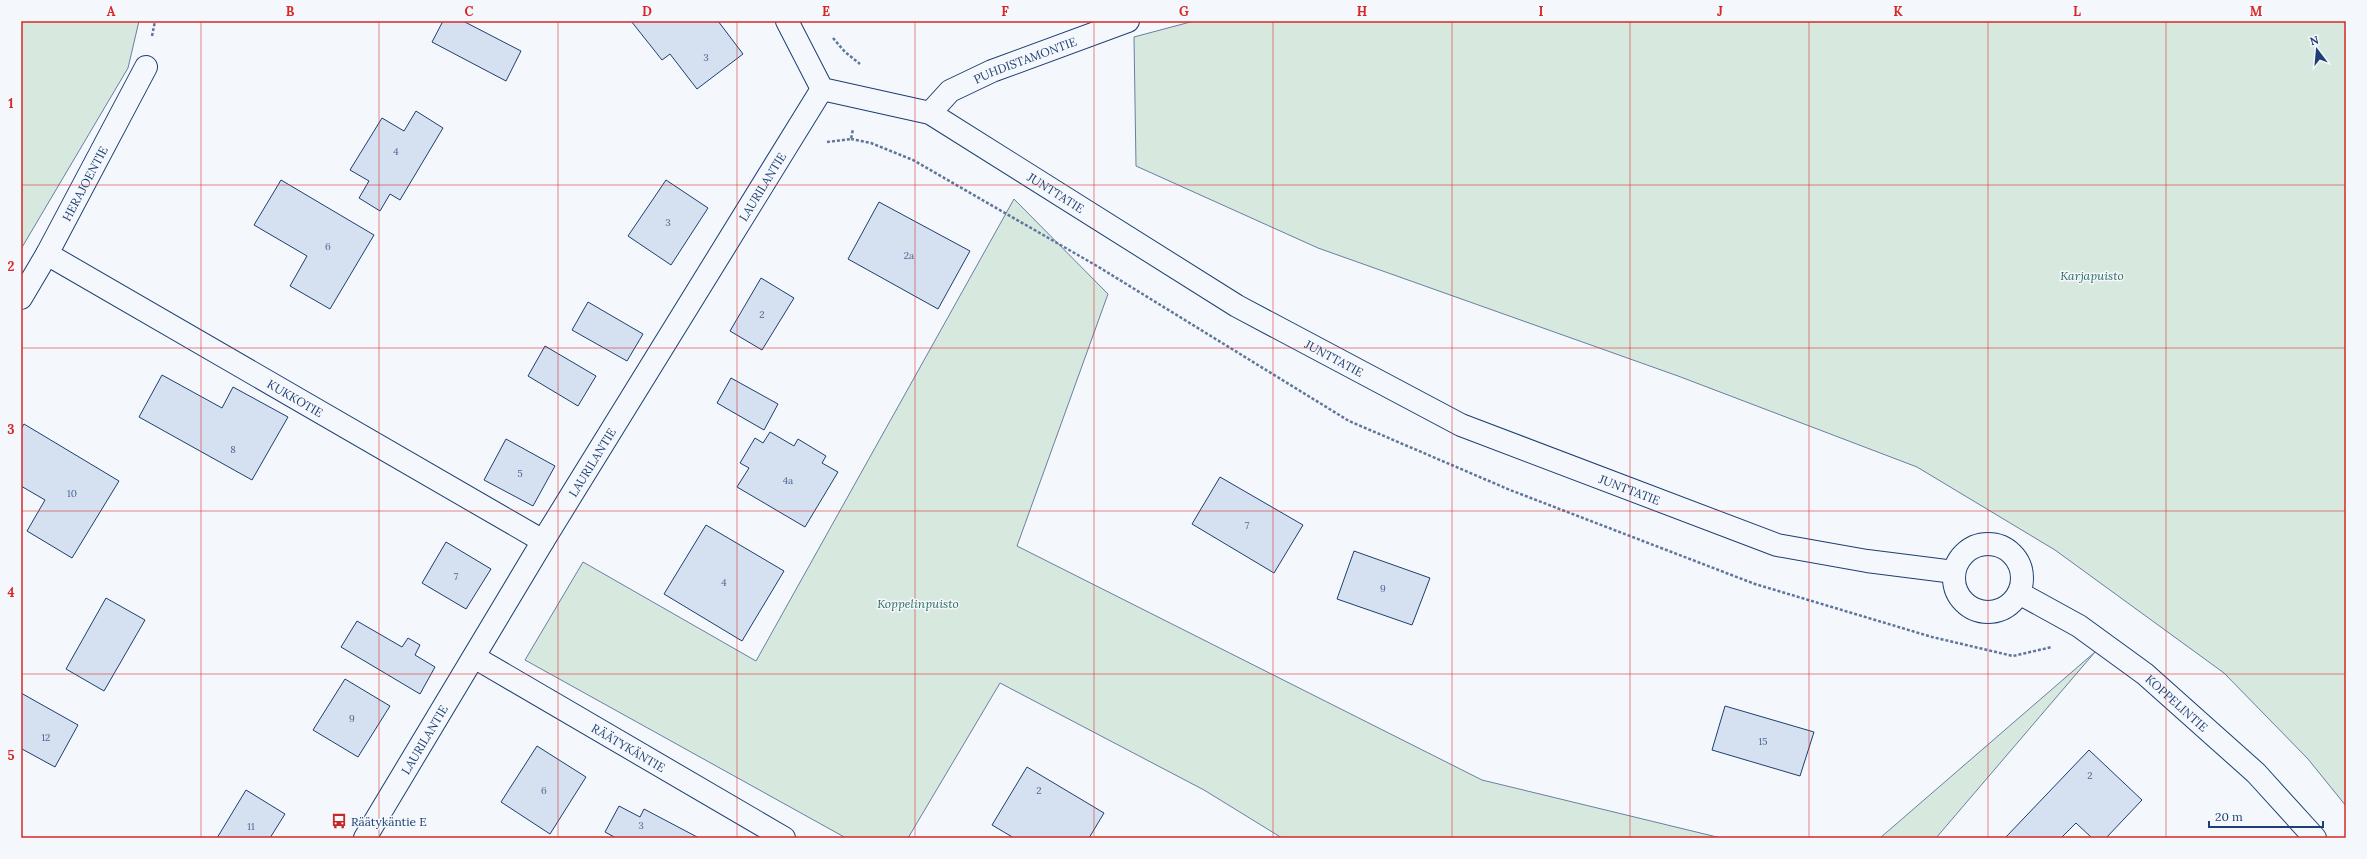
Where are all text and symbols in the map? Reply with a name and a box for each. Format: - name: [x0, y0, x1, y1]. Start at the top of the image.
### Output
- text: A: [107, 3, 116, 20]
- text: B: [286, 3, 295, 20]
- text: C: [465, 3, 474, 20]
- text: D: [642, 3, 652, 20]
- text: E: [822, 3, 830, 20]
- text: F: [1001, 3, 1009, 20]
- text: G: [1179, 3, 1189, 20]
- text: H: [1357, 3, 1367, 20]
- text: I: [1538, 3, 1544, 20]
- text: J: [1717, 3, 1723, 20]
- text: K: [1893, 3, 1903, 20]
- text: L: [2073, 3, 2081, 20]
- text: M: [2250, 3, 2263, 20]
- north arrow: [2297, 30, 2337, 70]
- text: N: [2308, 32, 2321, 48]
- street label: PUHDISTAMONTIE: [971, 33, 1078, 86]
- house number: 3: [703, 51, 709, 64]
- text: 1: [8, 95, 14, 112]
- street label: HERAJOENTIE: [58, 143, 110, 223]
- house number: 4: [393, 145, 399, 158]
- street label: LAURILANTIE: [735, 149, 789, 224]
- street label: JUNTTATIE: [1024, 168, 1087, 216]
- house number: 3: [665, 216, 671, 229]
- house number: 6: [325, 240, 331, 253]
- house number: 2a: [904, 249, 914, 262]
- text: 2: [8, 258, 15, 275]
- park label: Karjapuisto: [2060, 268, 2124, 283]
- house number: 2: [759, 308, 765, 321]
- street label: JUNTTATIE: [1302, 336, 1366, 379]
- street label: KUKKOTIE: [265, 376, 326, 420]
- text: 3: [7, 421, 15, 438]
- street label: LAURILANTIE: [565, 425, 619, 499]
- house number: 8: [230, 443, 236, 456]
- house number: 5: [517, 467, 523, 480]
- street label: JUNTTATIE: [1596, 470, 1663, 508]
- house number: 4a: [783, 474, 793, 487]
- house number: 10: [67, 487, 77, 500]
- house number: 7: [1245, 519, 1250, 532]
- house number: 7: [454, 570, 459, 583]
- house number: 4: [721, 576, 727, 589]
- house number: 9: [1380, 582, 1386, 595]
- text: 4: [7, 584, 15, 601]
- park label: Koppelinpuisto: [877, 596, 959, 611]
- street label: KOPPELINTIE: [2143, 671, 2211, 734]
- street label: LAURILANTIE: [398, 702, 451, 777]
- house number: 9: [349, 712, 355, 725]
- street label: RÄÄTYKÄNTIE: [589, 720, 668, 775]
- house number: 12: [41, 731, 51, 744]
- house number: 15: [1758, 735, 1768, 748]
- text: 5: [7, 747, 15, 764]
- house number: 2: [2087, 769, 2093, 782]
- house number: 6: [541, 784, 547, 797]
- house number: 2: [1036, 784, 1042, 797]
- scale bar: [2209, 803, 2323, 829]
- text: 20 m: [2215, 809, 2243, 824]
- bus stop icon: Räätykäntie E: [330, 812, 348, 830]
- place label: Räätykäntie E: [351, 814, 427, 829]
- house number: 3: [638, 819, 644, 832]
- house number: 11: [247, 820, 255, 833]

